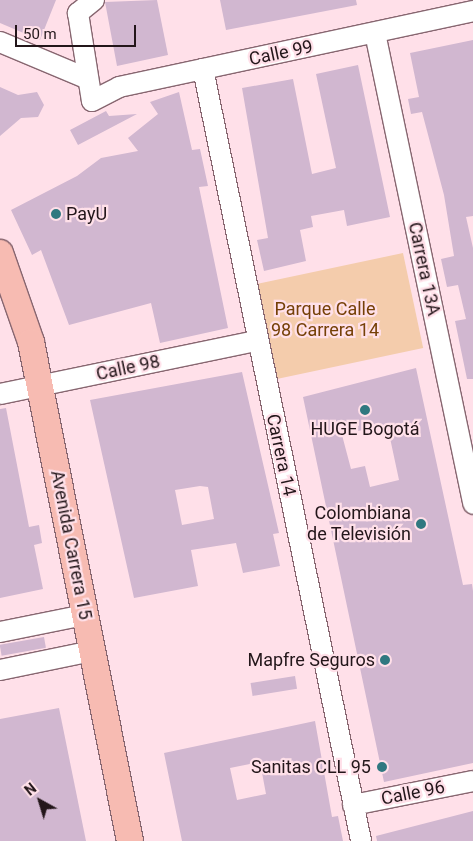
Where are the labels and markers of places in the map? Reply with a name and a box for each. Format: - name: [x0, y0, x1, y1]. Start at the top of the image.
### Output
- place label: PayU: [66, 203, 107, 225]
- marker: PayU: [50, 208, 62, 220]
- marker: HUGE Bogotá: [359, 404, 371, 416]
- place label: HUGE Bogotá: [310, 418, 420, 440]
- place label: Colombiana de Televisión: [307, 503, 411, 546]
- marker: Colombiana de Televisión: [415, 518, 427, 530]
- place label: Mapfre Seguros: [247, 649, 375, 671]
- marker: Mapfre Seguros: [379, 654, 391, 666]
- place label: Sanitas CLL 95: [251, 756, 371, 778]
- marker: Sanitas CLL 95: [375, 760, 389, 774]

